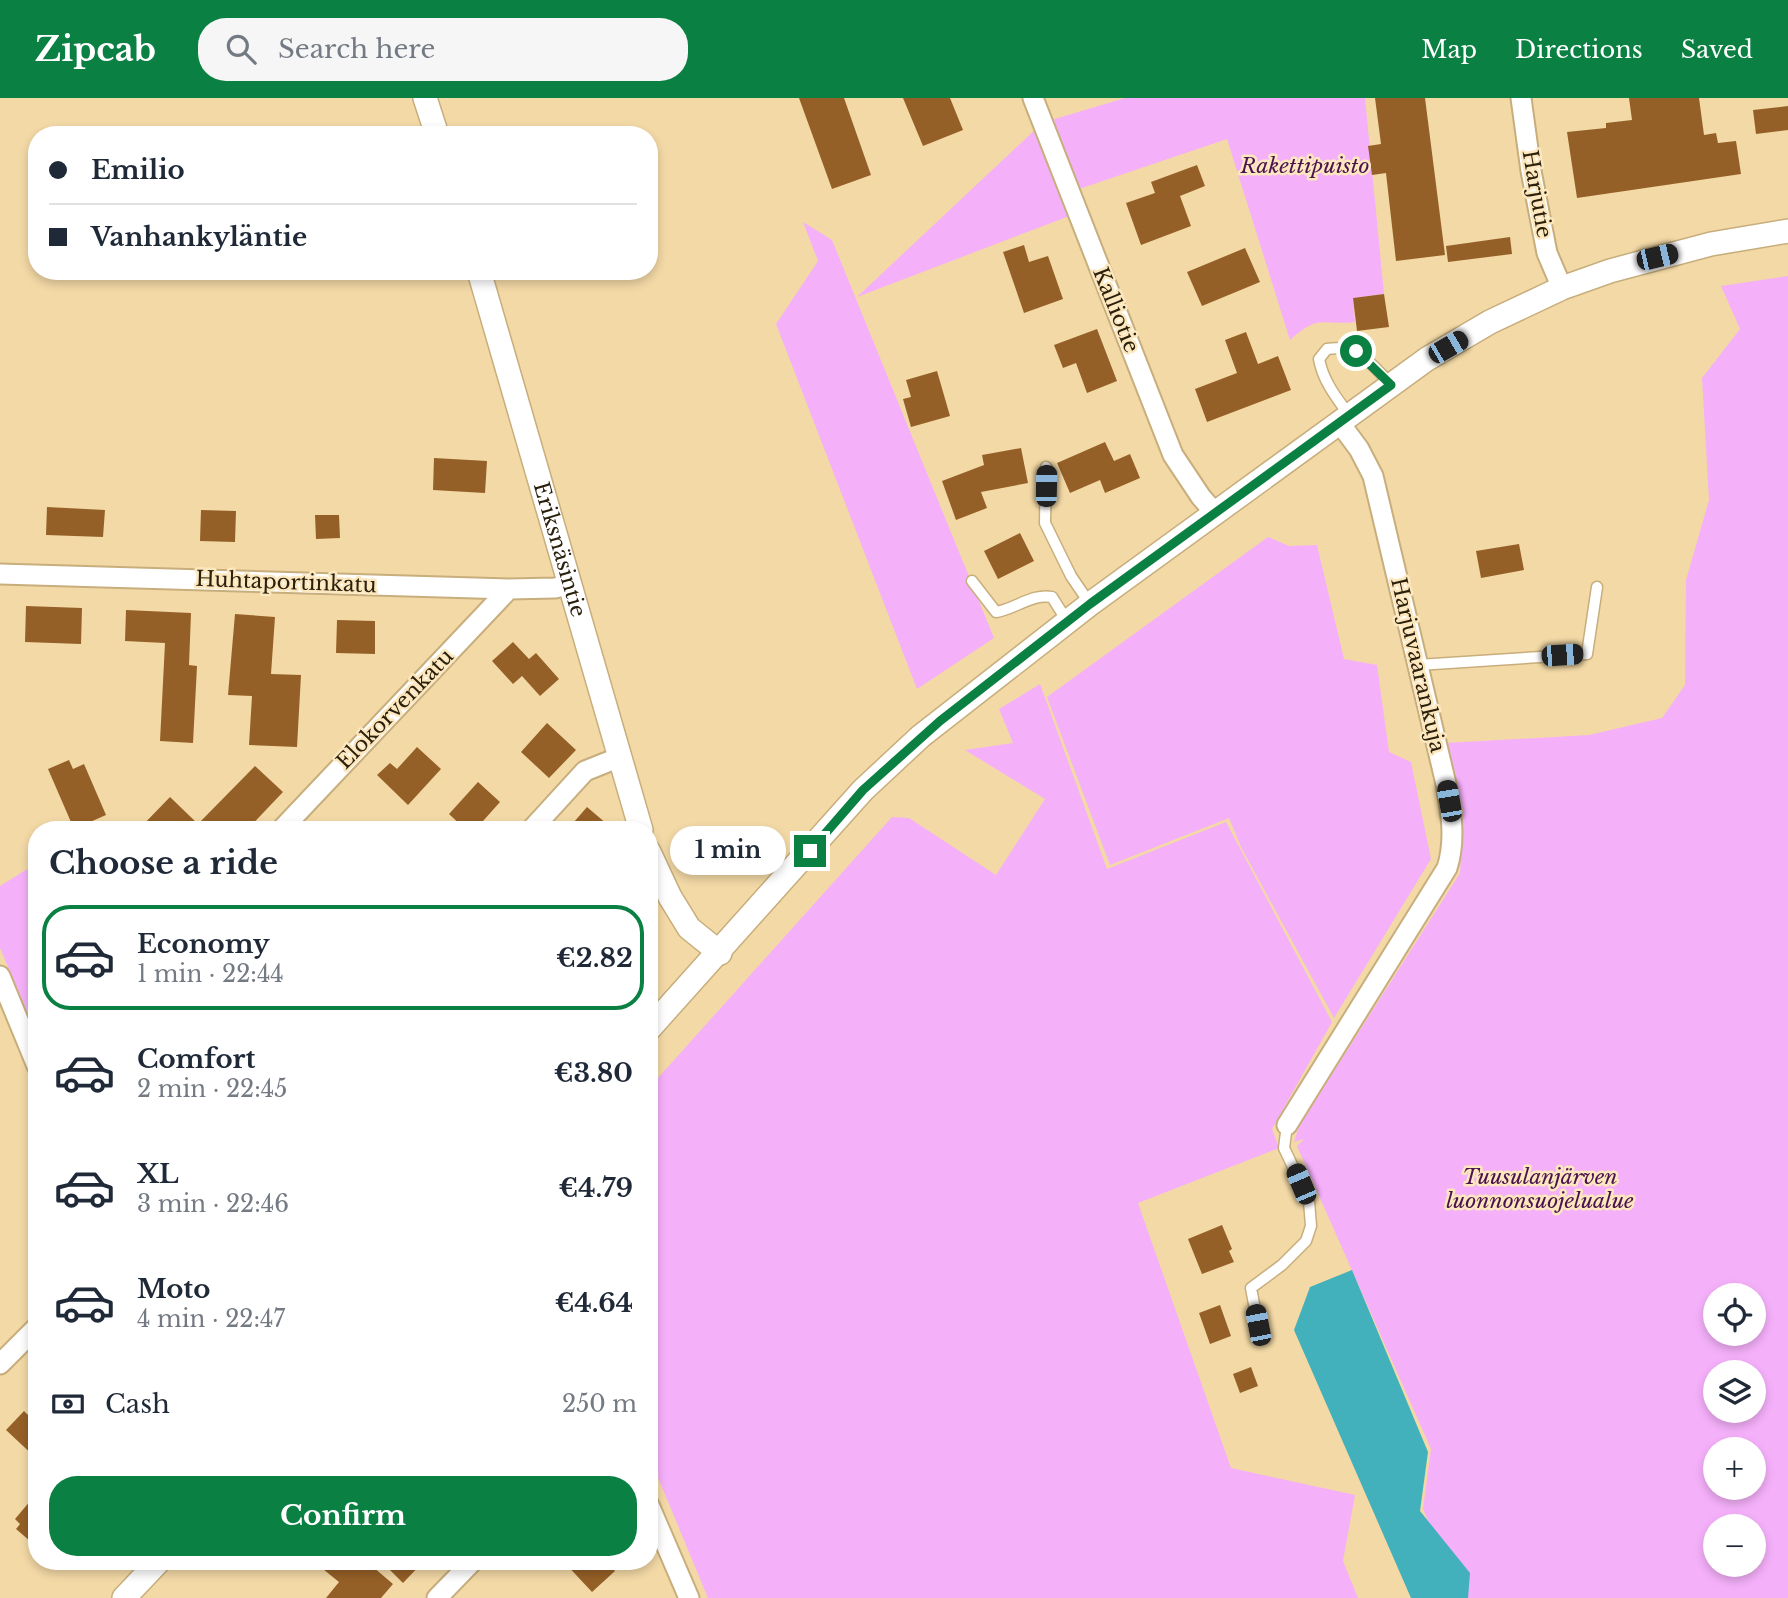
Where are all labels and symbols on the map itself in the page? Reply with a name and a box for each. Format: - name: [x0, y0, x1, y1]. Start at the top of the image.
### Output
- street label: Harjutie: [1516, 148, 1558, 240]
- park label: Rakettipuisto: [1239, 153, 1370, 179]
- car: [1635, 242, 1680, 272]
- street label: Kalliotie: [1087, 264, 1145, 356]
- car: [1425, 327, 1472, 367]
- route start: [1340, 335, 1372, 367]
- car: [1036, 465, 1057, 507]
- street label: Eriksnäsintie: [528, 479, 592, 620]
- street label: Huhtaportinkatu: [195, 566, 377, 598]
- street label: Harjuvaarankuja: [1385, 575, 1451, 755]
- street label: Elokorvenkatu: [331, 643, 459, 775]
- car: [1541, 643, 1584, 667]
- car: [1436, 778, 1463, 824]
- callout: 1 min: [670, 826, 786, 876]
- route end: [794, 835, 826, 867]
- car: [1284, 1161, 1319, 1207]
- park label: Tuusulanjärven luonnonsuojelualue: [1446, 1164, 1634, 1214]
- car: [1244, 1302, 1273, 1348]

